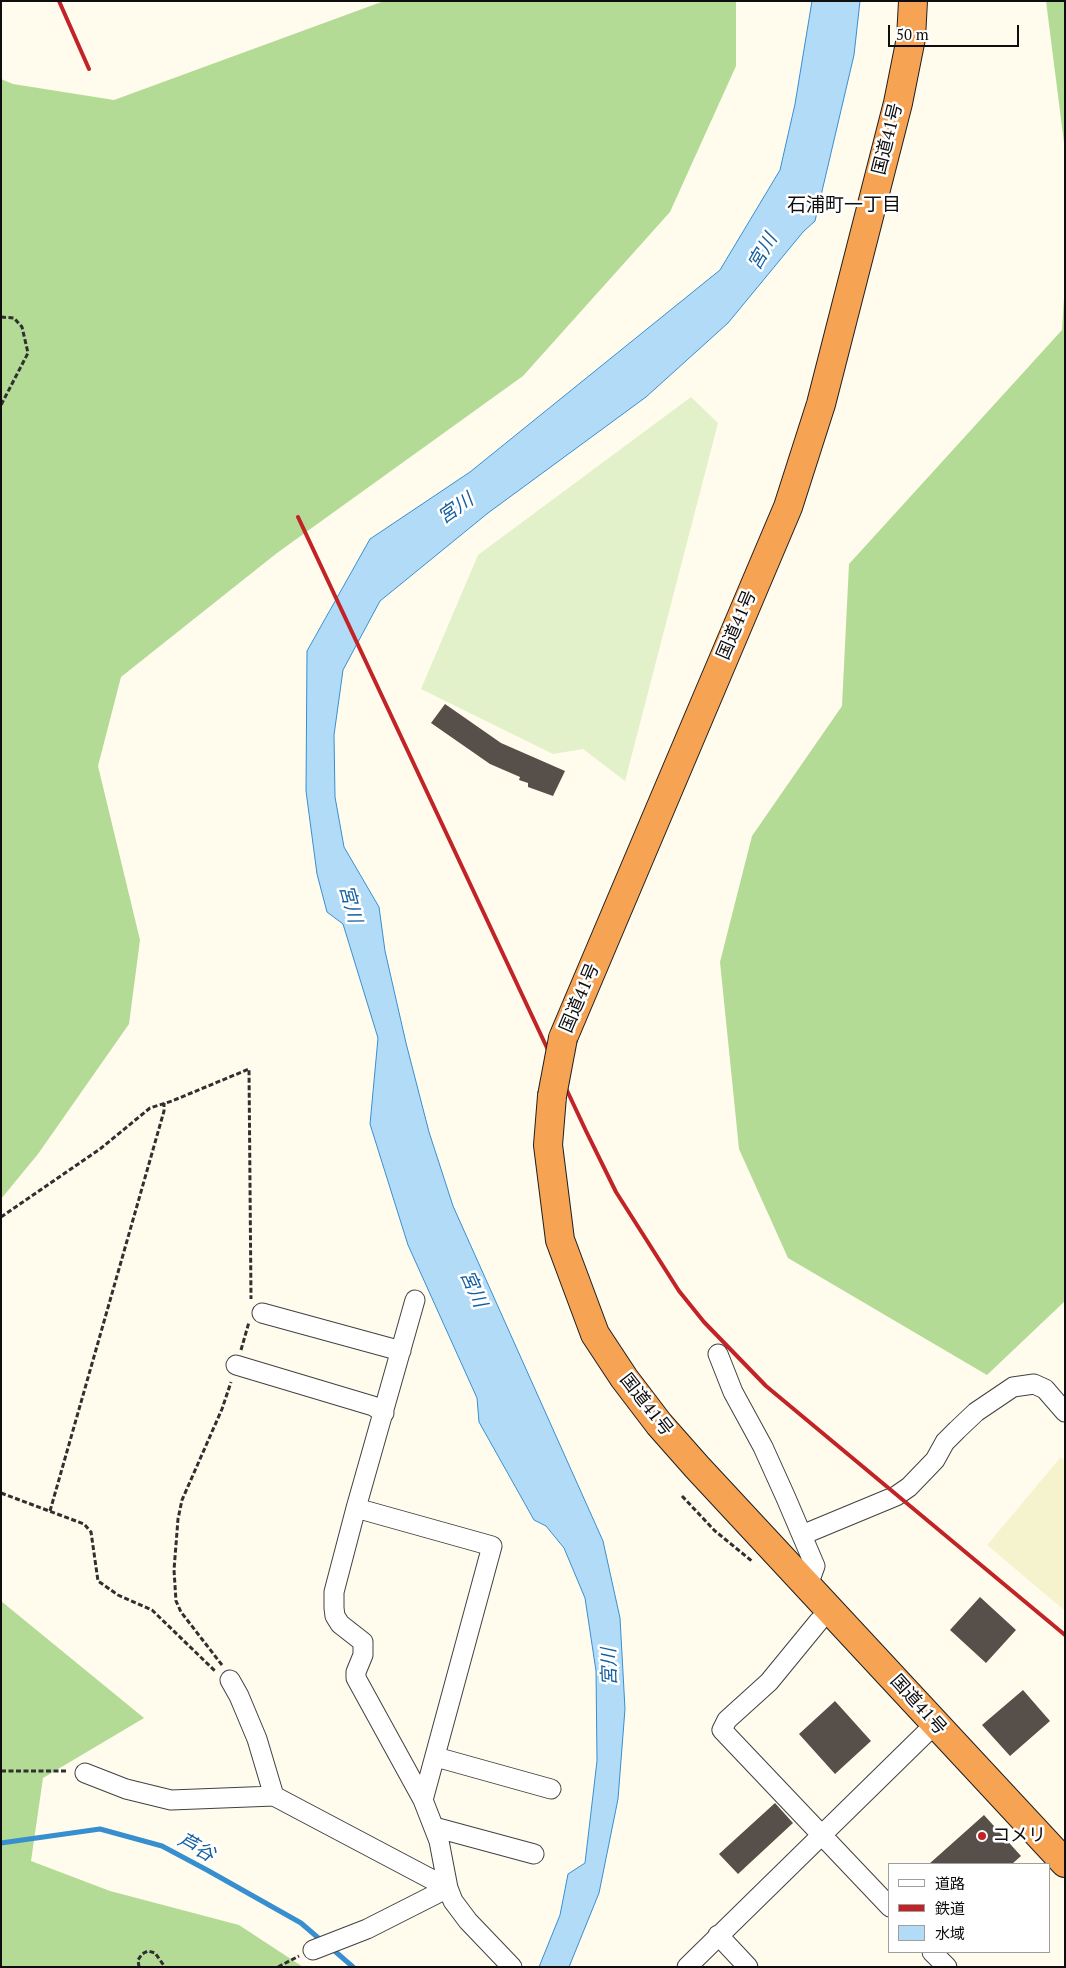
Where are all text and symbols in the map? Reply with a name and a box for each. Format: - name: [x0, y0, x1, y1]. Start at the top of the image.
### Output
- scale bar: [891, 15, 1022, 47]
- text: 50 m: [896, 24, 929, 44]
- street label: 国道41号: [869, 101, 907, 177]
- district label: 石浦町一丁目: [787, 195, 901, 217]
- water label: 宮川: [744, 230, 782, 274]
- water label: 宮川: [434, 489, 478, 529]
- street label: 国道41号: [713, 587, 761, 663]
- water label: 宮川: [334, 883, 366, 925]
- street label: 国道41号: [556, 960, 604, 1036]
- water label: 宮川: [455, 1267, 491, 1311]
- street label: 国道41号: [615, 1370, 677, 1440]
- water label: 宮川: [598, 1648, 622, 1686]
- street label: 国道41号: [885, 1671, 951, 1739]
- place label: コメリ: [992, 1825, 1046, 1847]
- water label: 芦谷: [174, 1829, 218, 1867]
- marker: コメリ: [976, 1830, 988, 1842]
- legend: [888, 1863, 1051, 1953]
- text: 道路: [935, 1873, 965, 1893]
- text: 鉄道: [935, 1898, 965, 1918]
- text: 水域: [935, 1923, 965, 1943]

